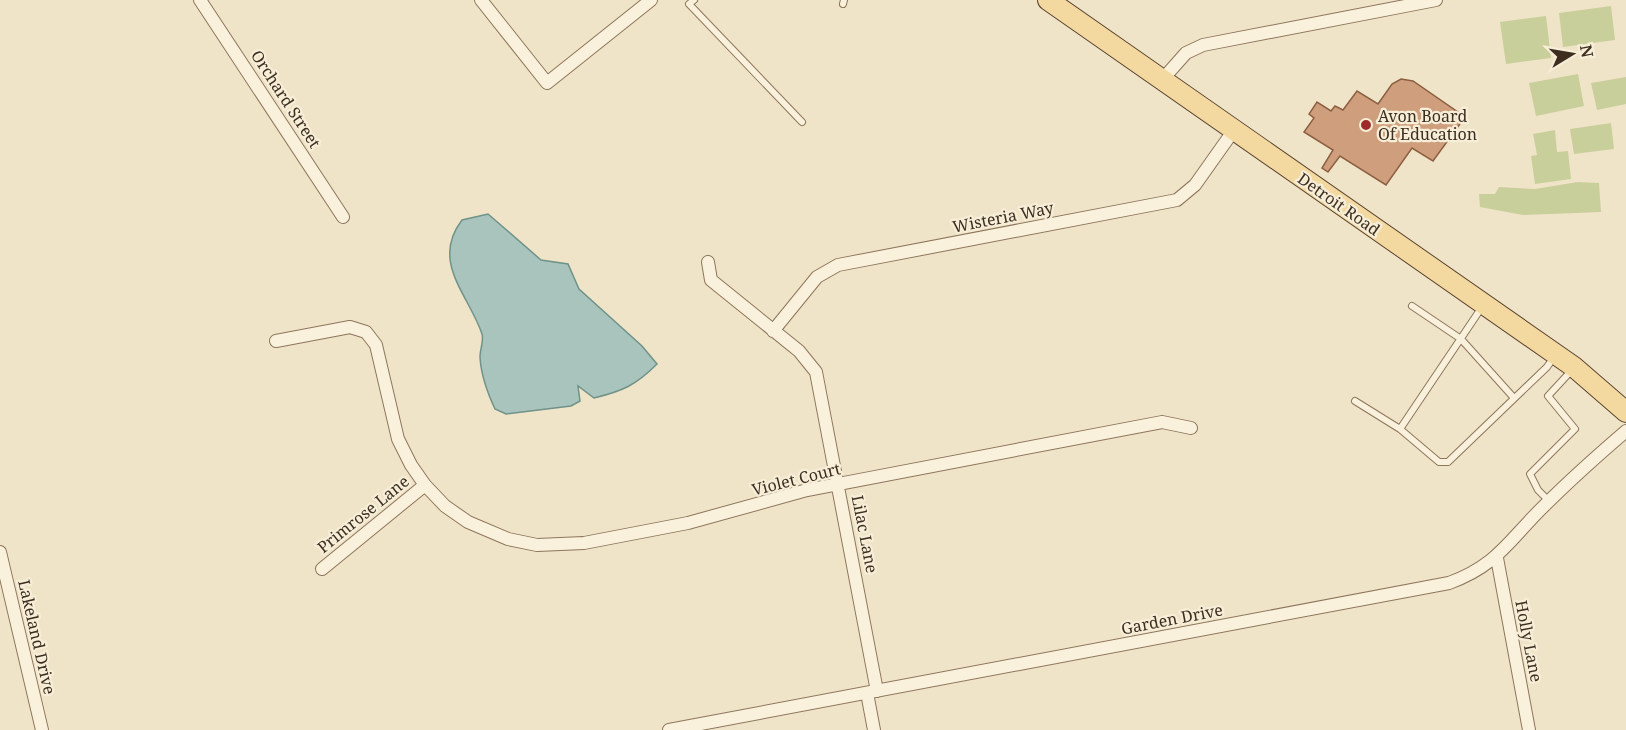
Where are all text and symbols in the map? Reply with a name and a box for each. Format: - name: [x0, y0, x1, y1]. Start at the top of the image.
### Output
- north arrow: [1542, 24, 1602, 84]
- text: N: [1575, 43, 1599, 60]
- street label: Orchard Street: [246, 46, 326, 153]
- place label: Avon Board Of Education: [1378, 105, 1477, 145]
- marker: Avon Board Of Education: [1359, 118, 1373, 132]
- street label: Detroit Road: [1293, 167, 1385, 241]
- street label: Wisteria Way: [951, 196, 1056, 238]
- street label: Violet Court: [749, 457, 843, 501]
- street label: Primrose Lane: [313, 470, 413, 558]
- street label: Lilac Lane: [847, 493, 883, 575]
- street label: Lakeland Drive: [13, 578, 61, 696]
- street label: Garden Drive: [1119, 598, 1225, 640]
- street label: Holly Lane: [1510, 598, 1548, 684]

